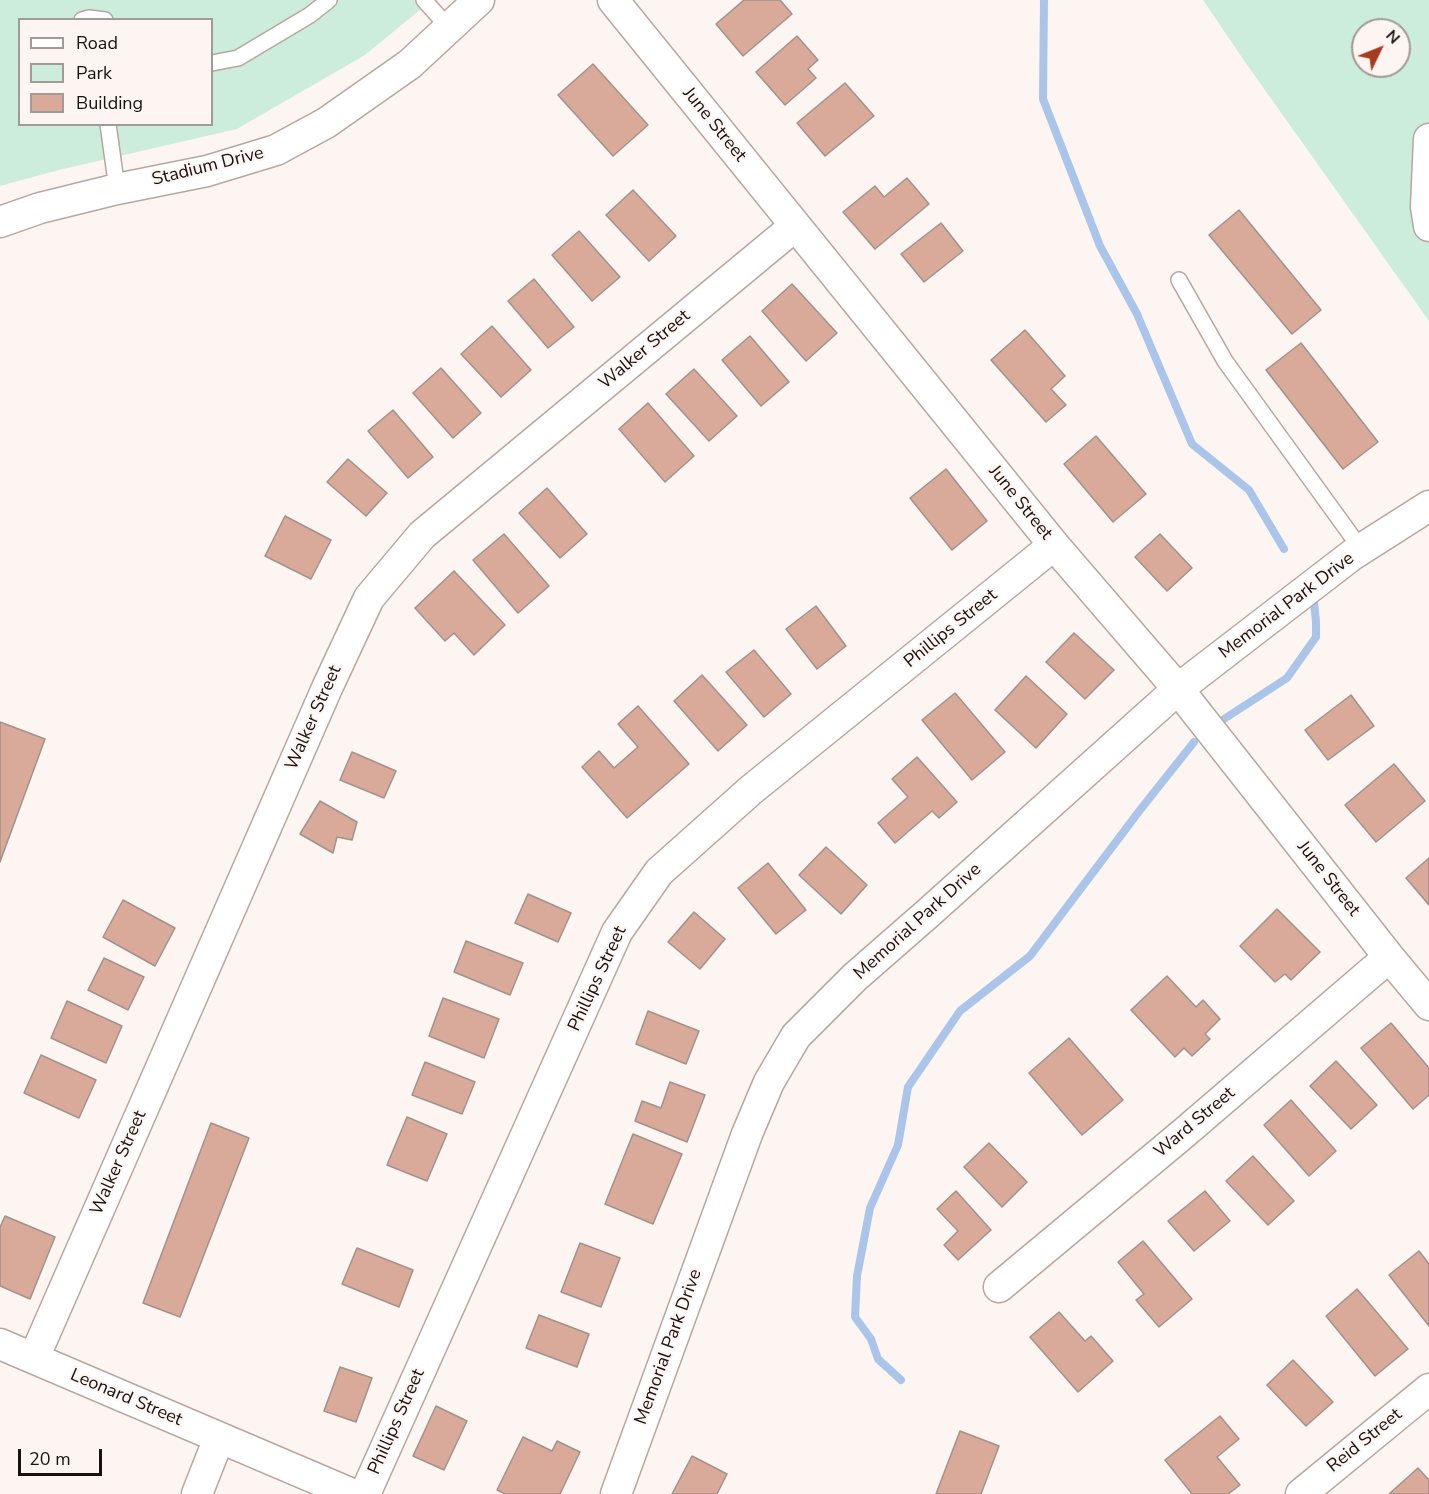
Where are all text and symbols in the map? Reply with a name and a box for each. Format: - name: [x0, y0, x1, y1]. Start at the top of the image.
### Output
- legend: [18, 18, 213, 126]
- north arrow: [1351, 18, 1411, 78]
- text: N: [1381, 25, 1405, 49]
- text: Road: [76, 31, 118, 55]
- text: Park: [76, 61, 112, 85]
- street label: June Street: [677, 83, 751, 167]
- text: Building: [76, 91, 143, 115]
- street label: Stadium Drive: [150, 143, 266, 191]
- street label: Walker Street: [595, 306, 695, 394]
- street label: June Street: [983, 461, 1057, 545]
- street label: Memorial Park Drive: [1215, 548, 1359, 664]
- street label: Phillips Street: [900, 585, 1002, 673]
- street label: Walker Street: [281, 662, 347, 774]
- street label: June Street: [1292, 837, 1364, 921]
- street label: Memorial Park Drive: [850, 859, 986, 985]
- street label: Phillips Street: [564, 923, 632, 1035]
- street label: Ward Street: [1150, 1083, 1240, 1163]
- street label: Walker Street: [86, 1107, 152, 1219]
- street label: Memorial Park Drive: [631, 1266, 707, 1428]
- street label: Leonard Street: [67, 1365, 185, 1431]
- street label: Phillips Street: [364, 1366, 430, 1478]
- street label: Reid Street: [1323, 1404, 1407, 1478]
- scale bar: [21, 1437, 105, 1475]
- text: 20 m: [29, 1447, 71, 1471]

